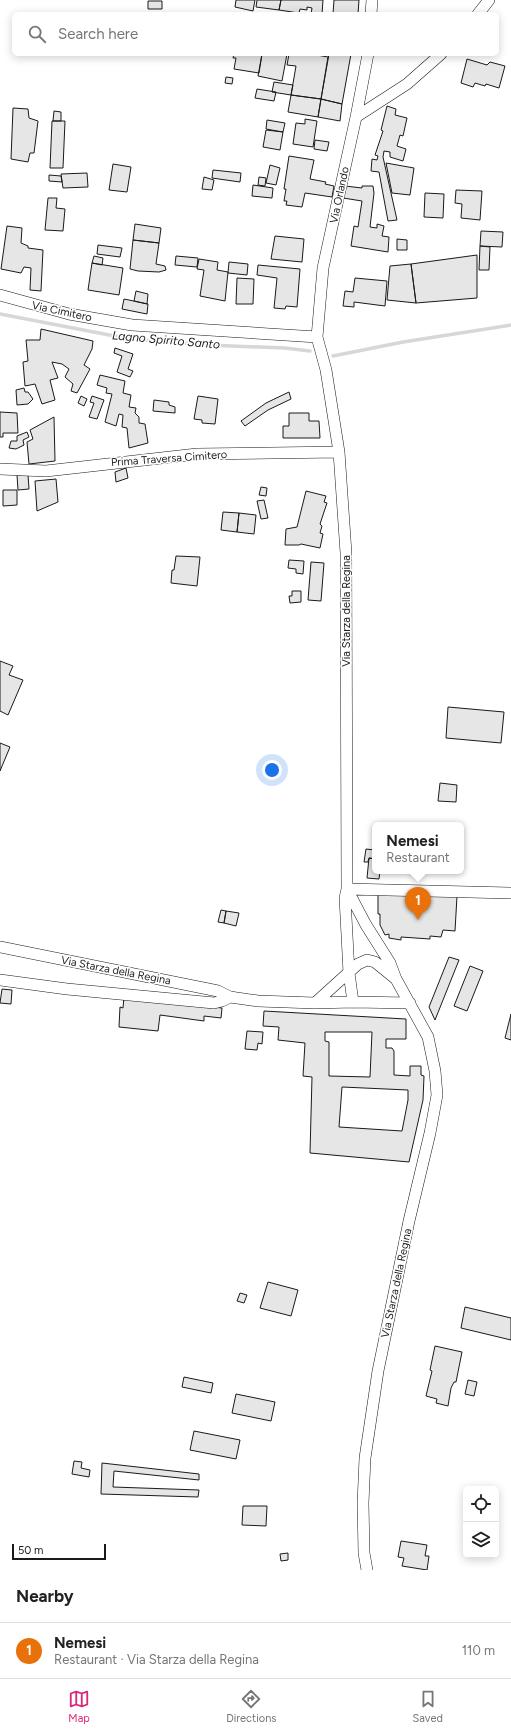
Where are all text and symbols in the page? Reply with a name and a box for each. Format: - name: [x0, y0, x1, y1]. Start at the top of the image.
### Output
- search box: [12, 12, 499, 56]
- icon: search: [26, 23, 48, 45]
- text: Search here: [58, 25, 138, 43]
- street label: Via Orlando: [327, 166, 352, 225]
- street label: Via Cimitero: [31, 299, 93, 324]
- water label: Lagno Spirito Santo: [111, 328, 221, 352]
- street label: Prima Traversa Cimitero: [110, 448, 228, 469]
- street label: Via Starza della Regina: [340, 555, 353, 667]
- your location: [262, 760, 282, 780]
- popup: [372, 822, 464, 874]
- text: Nemesi: [386, 832, 439, 850]
- text: Restaurant: [386, 850, 450, 865]
- pin: 1: [405, 887, 431, 920]
- street label: Via Starza della Regina: [60, 953, 172, 988]
- street label: Via Starza della Regina: [379, 1227, 414, 1339]
- map controls: [463, 1486, 499, 1558]
- button: locate: [463, 1486, 499, 1522]
- button: layers: [463, 1522, 499, 1558]
- scale bar: [12, 1542, 106, 1561]
- text: 50 m: [18, 1544, 43, 1557]
- text: Nearby: [16, 1586, 74, 1606]
- text: Nemesi: [54, 1634, 106, 1652]
- text: 1: [26, 1643, 32, 1658]
- text: 110 m: [462, 1643, 495, 1658]
- text: Restaurant · Via Starza della Regina: [54, 1652, 259, 1667]
- tab: Map: [68, 1688, 90, 1725]
- tab: Directions: [226, 1688, 276, 1725]
- tab: Saved: [413, 1688, 443, 1725]

